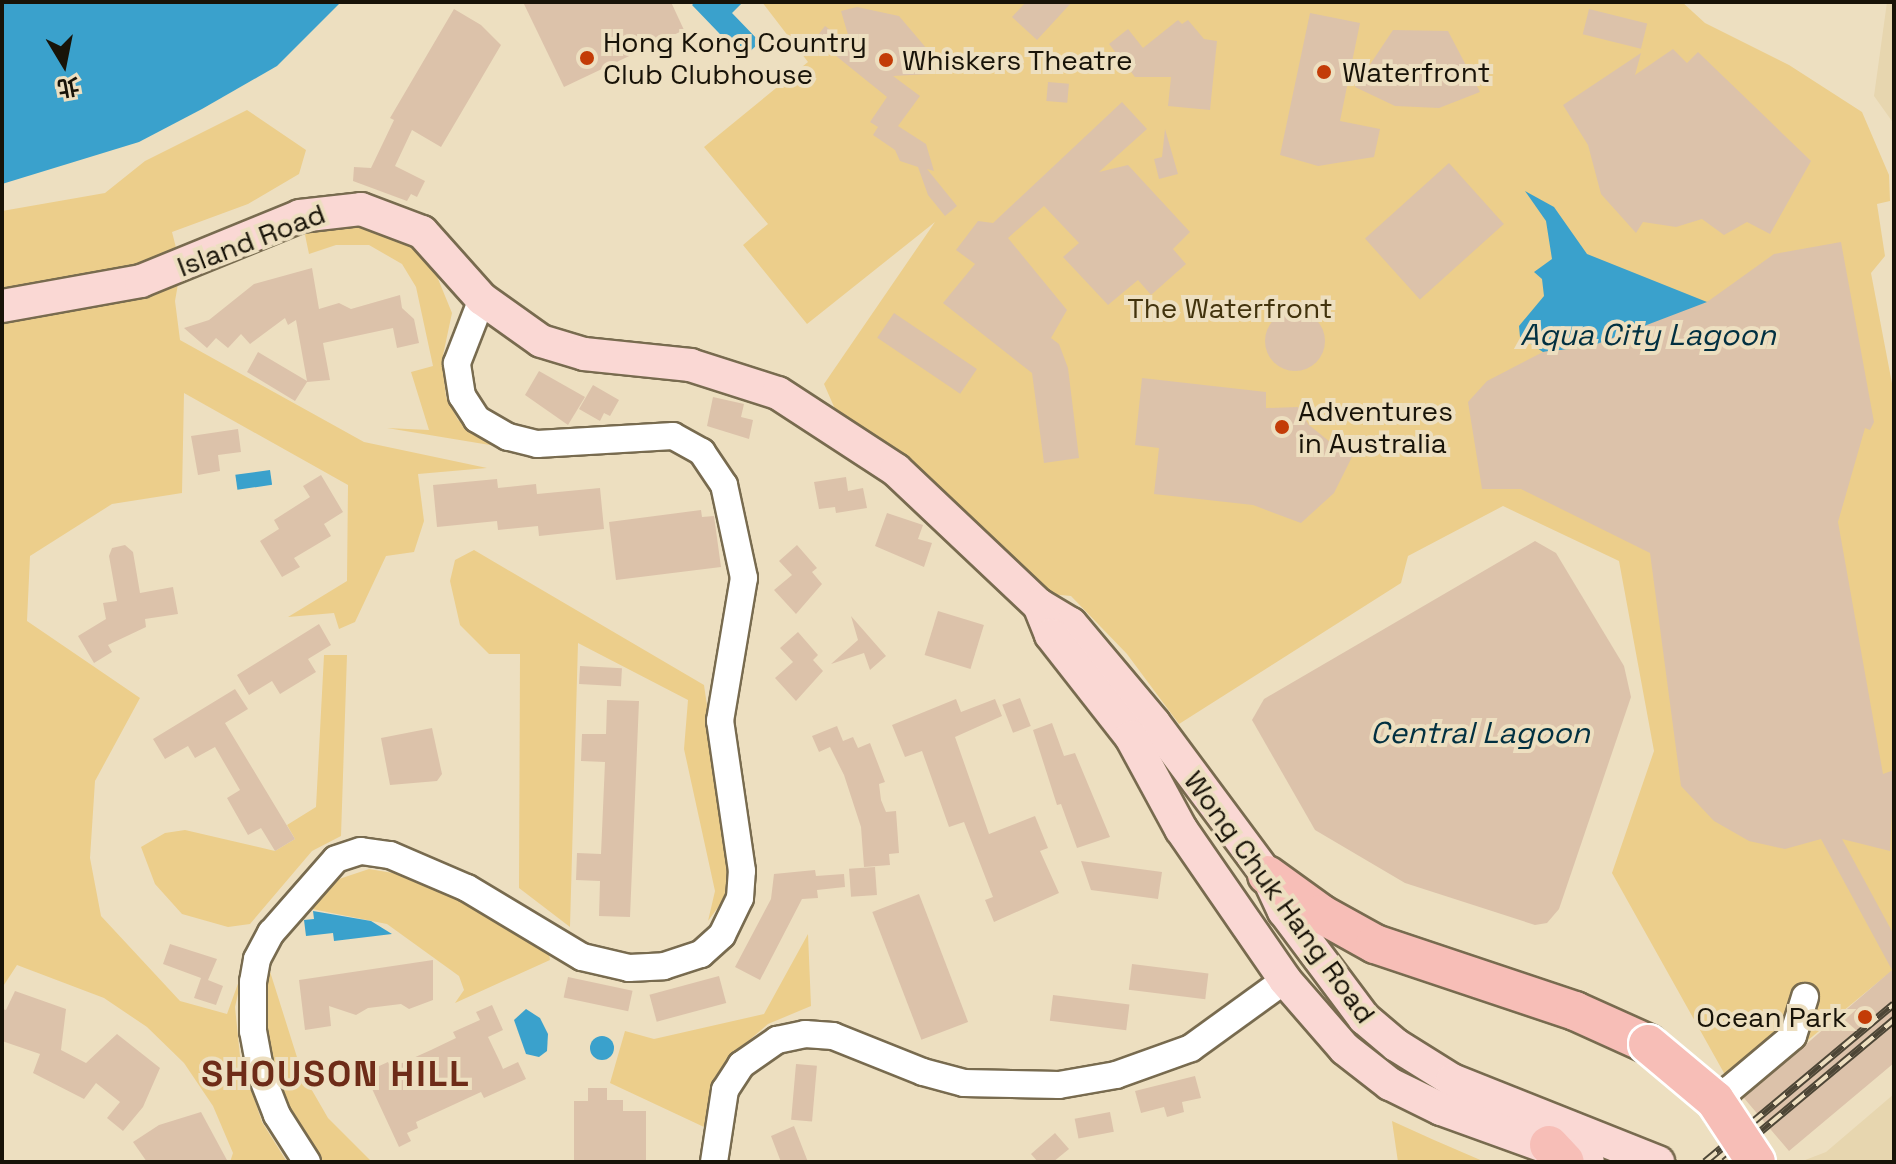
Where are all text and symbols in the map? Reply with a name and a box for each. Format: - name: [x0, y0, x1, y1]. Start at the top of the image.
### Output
- north arrow: [24, 24, 104, 104]
- place label: Hong Kong Country Club Clubhouse: [603, 25, 867, 91]
- place label: Whiskers Theatre: [902, 43, 1133, 77]
- marker: Hong Kong Country Club Clubhouse: [578, 49, 596, 67]
- marker: Whiskers Theatre: [877, 51, 895, 69]
- place label: Waterfront: [1342, 55, 1490, 89]
- marker: Waterfront: [1313, 61, 1335, 83]
- text: 北: [55, 72, 81, 103]
- street label: Island Road: [172, 196, 330, 284]
- park label: The Waterfront: [1127, 291, 1333, 325]
- water label: Aqua City Lagoon: [1520, 317, 1776, 353]
- place label: Adventures in Australia: [1298, 394, 1453, 460]
- marker: Adventures in Australia: [1273, 418, 1291, 436]
- water label: Central Lagoon: [1370, 715, 1590, 751]
- street label: Wong Chuk Hang Road: [1177, 764, 1383, 1030]
- place label: Ocean Park: [1696, 1000, 1847, 1034]
- marker: Ocean Park: [1854, 1006, 1876, 1028]
- district label: SHOUSON HILL: [201, 1053, 471, 1097]

